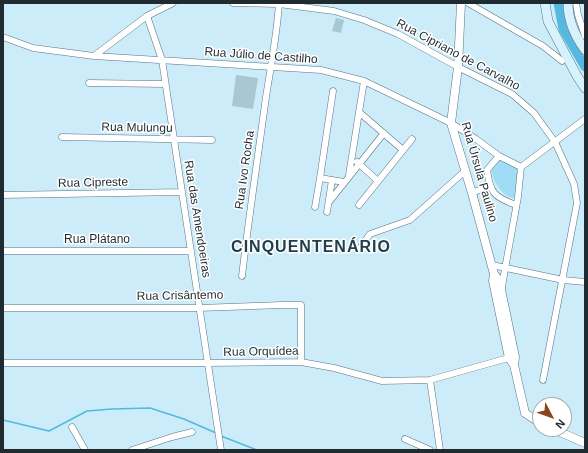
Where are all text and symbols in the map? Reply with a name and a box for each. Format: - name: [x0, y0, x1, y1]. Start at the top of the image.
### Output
- street label: Rua Cipriano de Carvalho: [394, 16, 522, 94]
- street label: Rua Júlio de Castilho: [204, 45, 318, 67]
- street label: Rua Mulungu: [101, 120, 173, 136]
- street label: Rua Úrsula Paulino: [458, 120, 500, 224]
- street label: Rua Ivo Rocha: [232, 130, 258, 210]
- street label: Rua das Amendoeiras: [181, 159, 213, 279]
- street label: Rua Cipreste: [58, 175, 128, 191]
- street label: Rua Plátano: [64, 233, 130, 247]
- district label: CINQUENTENÁRIO: [231, 238, 391, 258]
- street label: Rua Crisântemo: [137, 288, 223, 304]
- street label: Rua Orquídea: [223, 344, 299, 360]
- north arrow: [532, 397, 572, 437]
- text: N: [553, 417, 567, 431]

